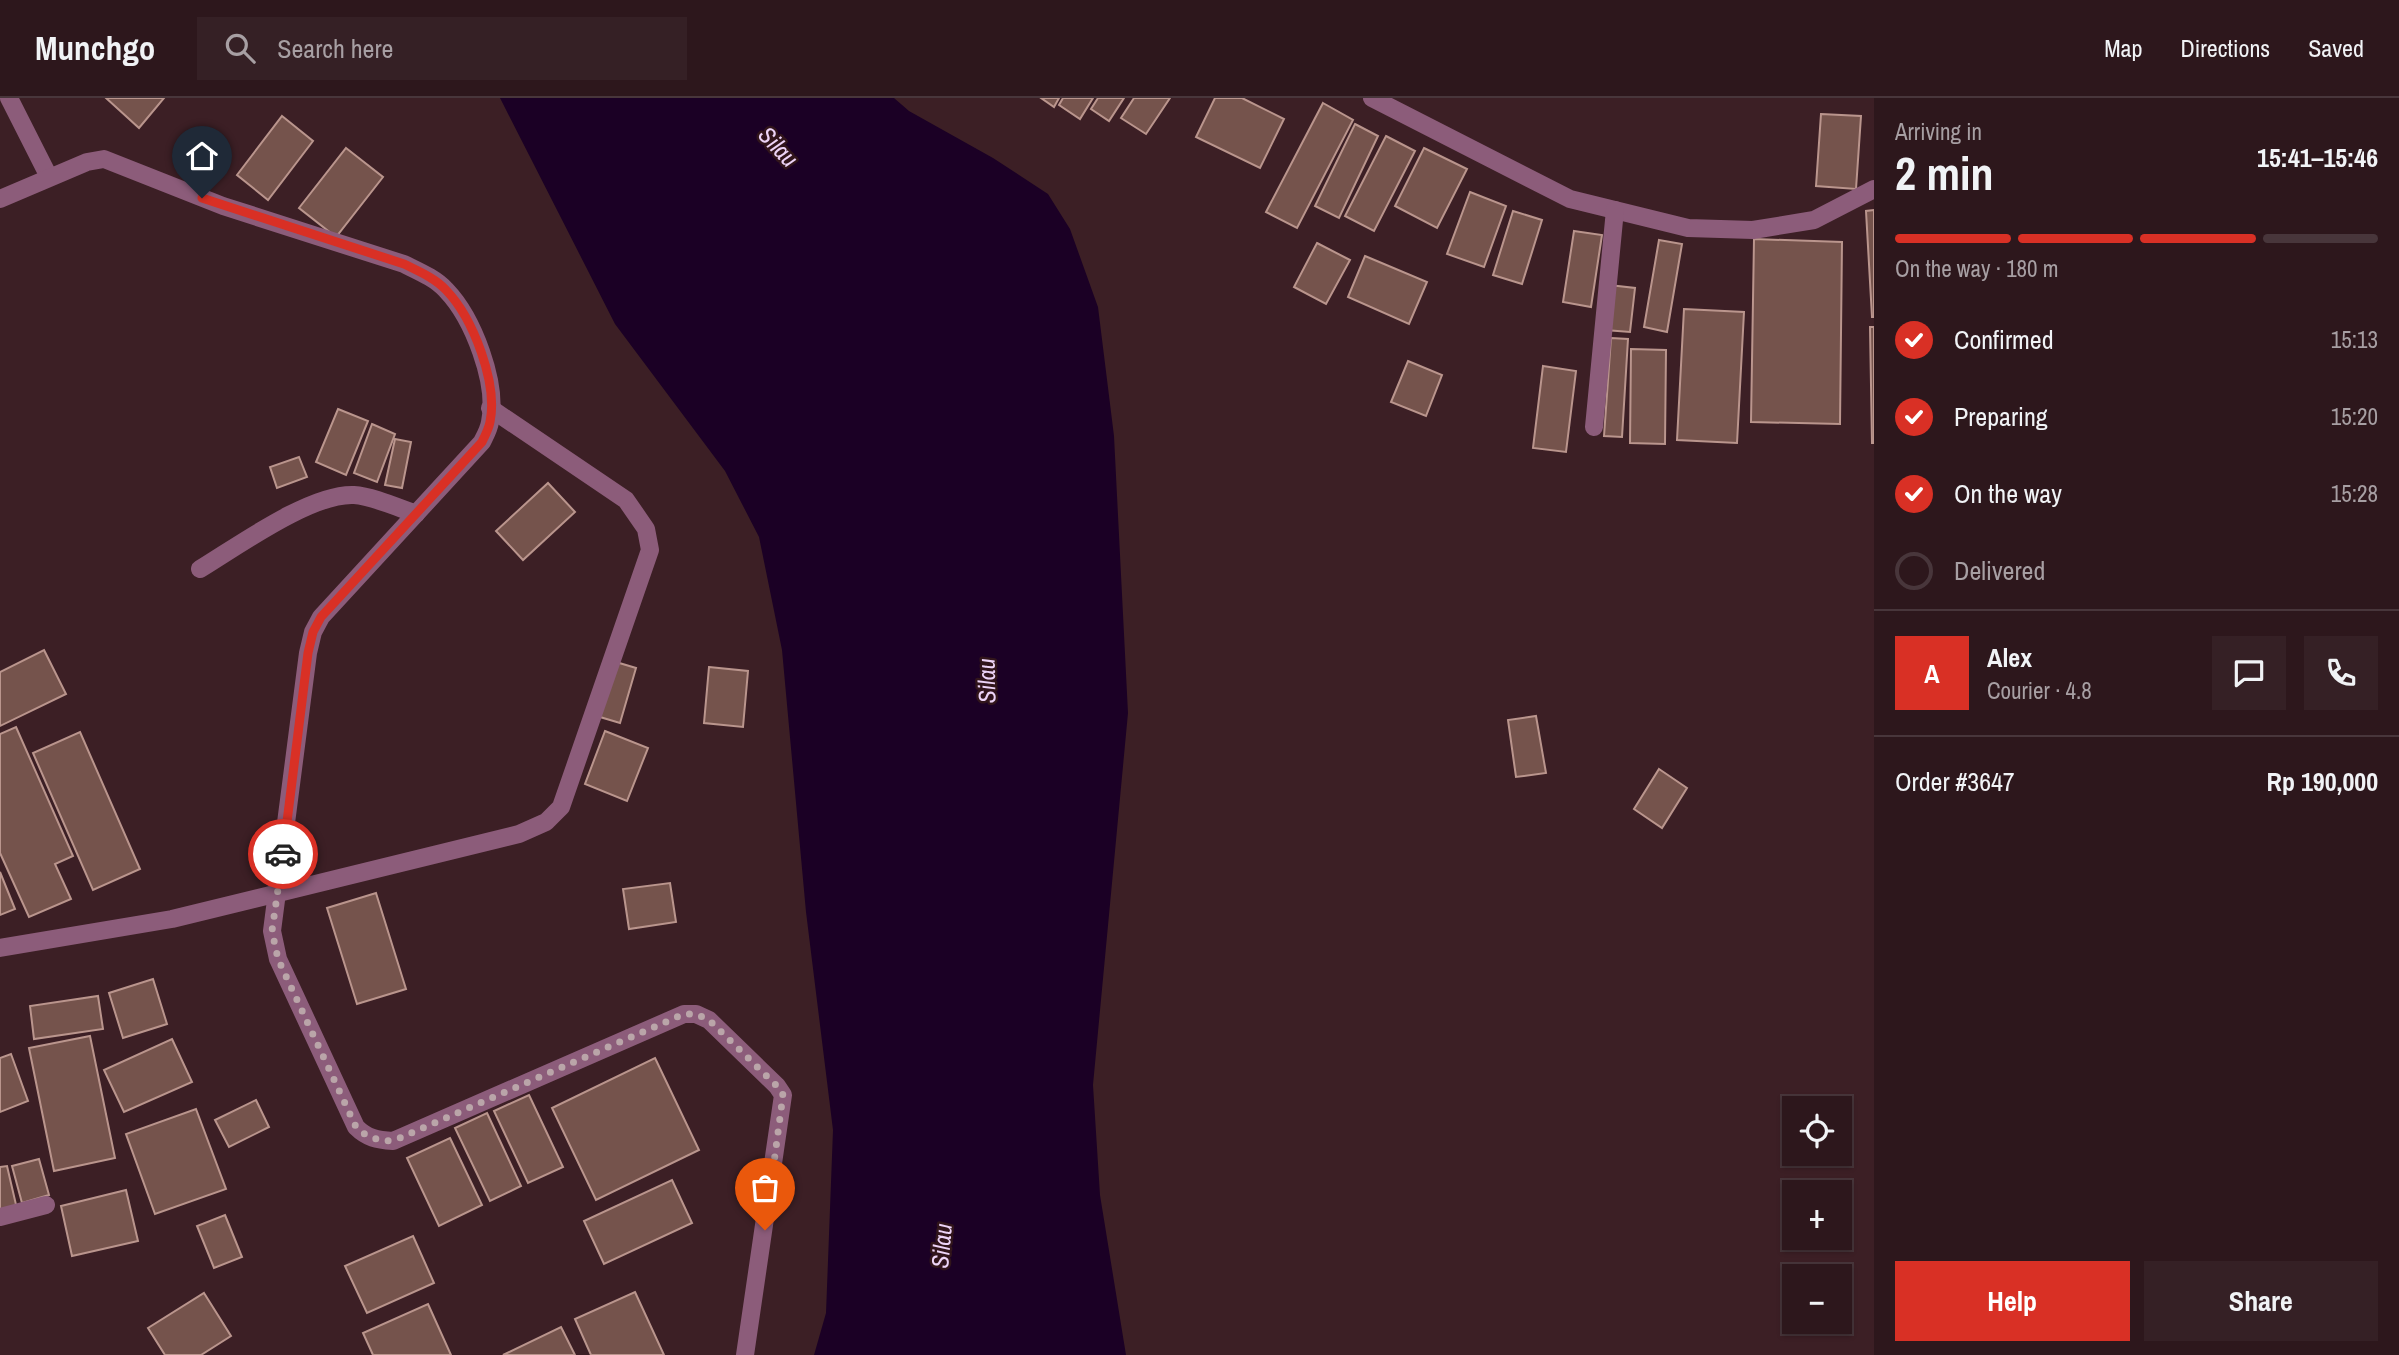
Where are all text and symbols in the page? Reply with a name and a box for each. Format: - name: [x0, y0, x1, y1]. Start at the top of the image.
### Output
- search box: [197, 17, 687, 80]
- text: Munchgo: [35, 26, 155, 70]
- icon: search: [221, 29, 259, 67]
- text: Search here: [277, 31, 393, 66]
- text: Map: [2104, 32, 2142, 64]
- text: Directions: [2180, 32, 2270, 64]
- text: Saved: [2308, 32, 2364, 64]
- text: Arriving in: [1895, 116, 1982, 147]
- water label: Silau: [752, 119, 806, 174]
- pin: [172, 126, 232, 198]
- icon: home: [183, 137, 221, 175]
- text: 15:41–15:46: [2257, 140, 2378, 175]
- text: 2 min: [1895, 142, 1994, 204]
- text: On the way · 180 m: [1895, 253, 2059, 284]
- icon: check: [1895, 321, 1933, 359]
- text: Confirmed: [1954, 322, 2054, 357]
- text: 15:13: [2331, 324, 2378, 355]
- icon: check: [1895, 398, 1933, 436]
- text: Preparing: [1954, 399, 2048, 434]
- text: 15:20: [2331, 401, 2378, 432]
- icon: check: [1895, 475, 1933, 513]
- text: On the way: [1954, 476, 2062, 511]
- text: 15:28: [2331, 478, 2378, 509]
- text: Delivered: [1954, 553, 2045, 588]
- button: chat: [2212, 636, 2286, 710]
- button: phone: [2304, 636, 2378, 710]
- text: Alex: [1987, 640, 2032, 675]
- text: A: [1924, 656, 1940, 691]
- water label: Silau: [970, 658, 1002, 704]
- text: Courier · 4.8: [1987, 675, 2092, 706]
- text: Order #3647: [1895, 764, 2015, 799]
- text: Rp 190,000: [2267, 764, 2378, 799]
- courier: [248, 819, 318, 889]
- icon: car: [264, 835, 302, 873]
- map controls: [1782, 1096, 1852, 1334]
- button: locate: [1782, 1096, 1852, 1166]
- pin: [735, 1158, 795, 1230]
- icon: bag: [746, 1169, 784, 1207]
- button: +: [1782, 1180, 1852, 1250]
- water label: Silau: [923, 1222, 959, 1270]
- button: Help: [1895, 1261, 2130, 1341]
- button: Share: [2144, 1261, 2378, 1341]
- button: −: [1782, 1264, 1852, 1334]

